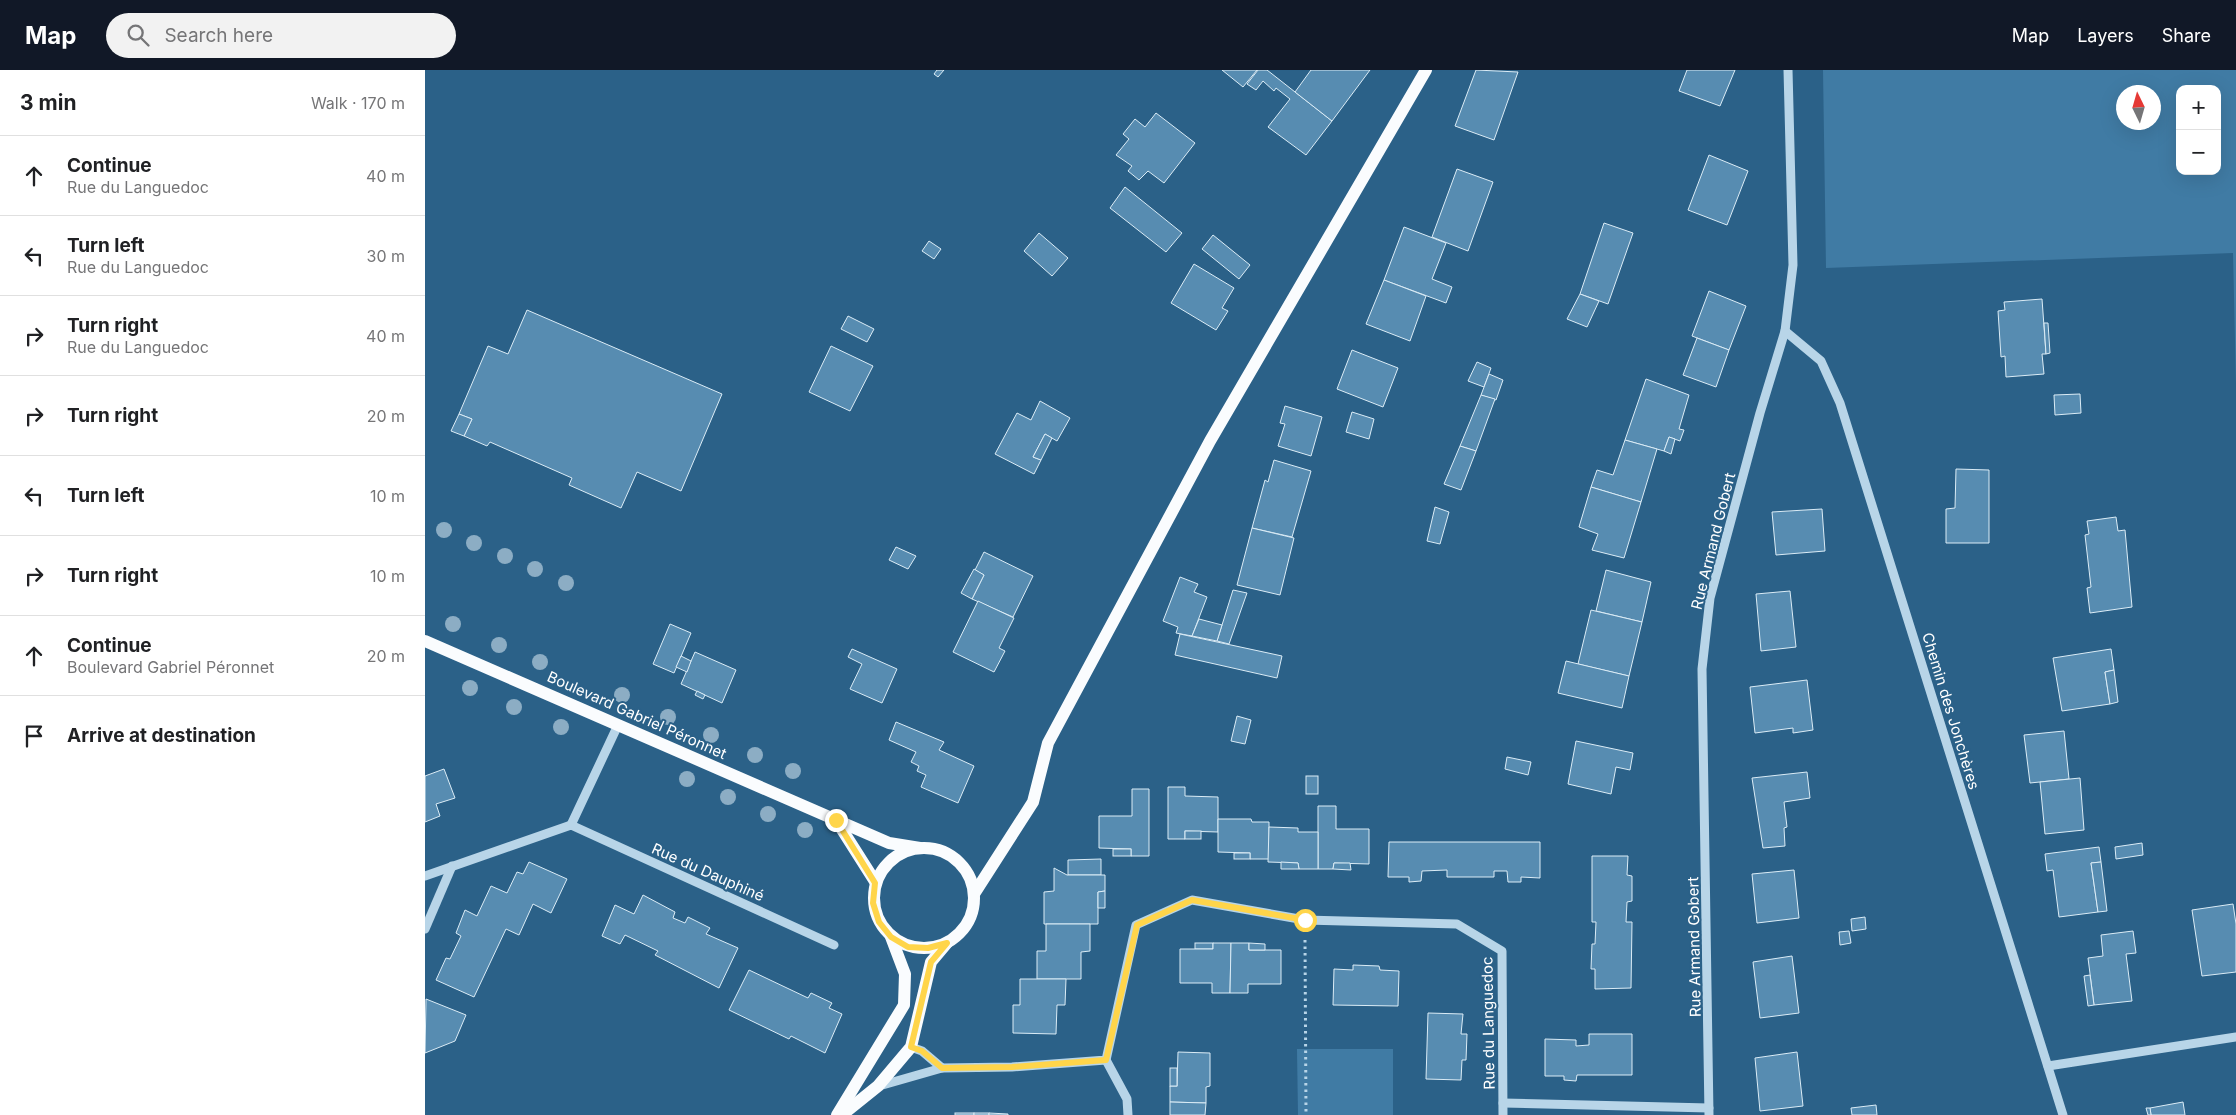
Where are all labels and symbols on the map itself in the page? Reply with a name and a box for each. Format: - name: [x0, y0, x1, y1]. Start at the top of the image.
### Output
- north arrow: [2116, 85, 2161, 130]
- street label: Rue Armand Gobert: [1687, 470, 1739, 611]
- street label: Chemin des Jonchères: [1918, 630, 1984, 792]
- street label: Boulevard Gabriel Péronnet: [544, 667, 730, 763]
- route end: [825, 809, 848, 832]
- street label: Rue du Dauphiné: [649, 839, 767, 905]
- street label: Rue Armand Gobert: [1683, 877, 1705, 1017]
- route start: [1294, 909, 1317, 932]
- street label: Rue du Languedoc: [1477, 956, 1499, 1090]

